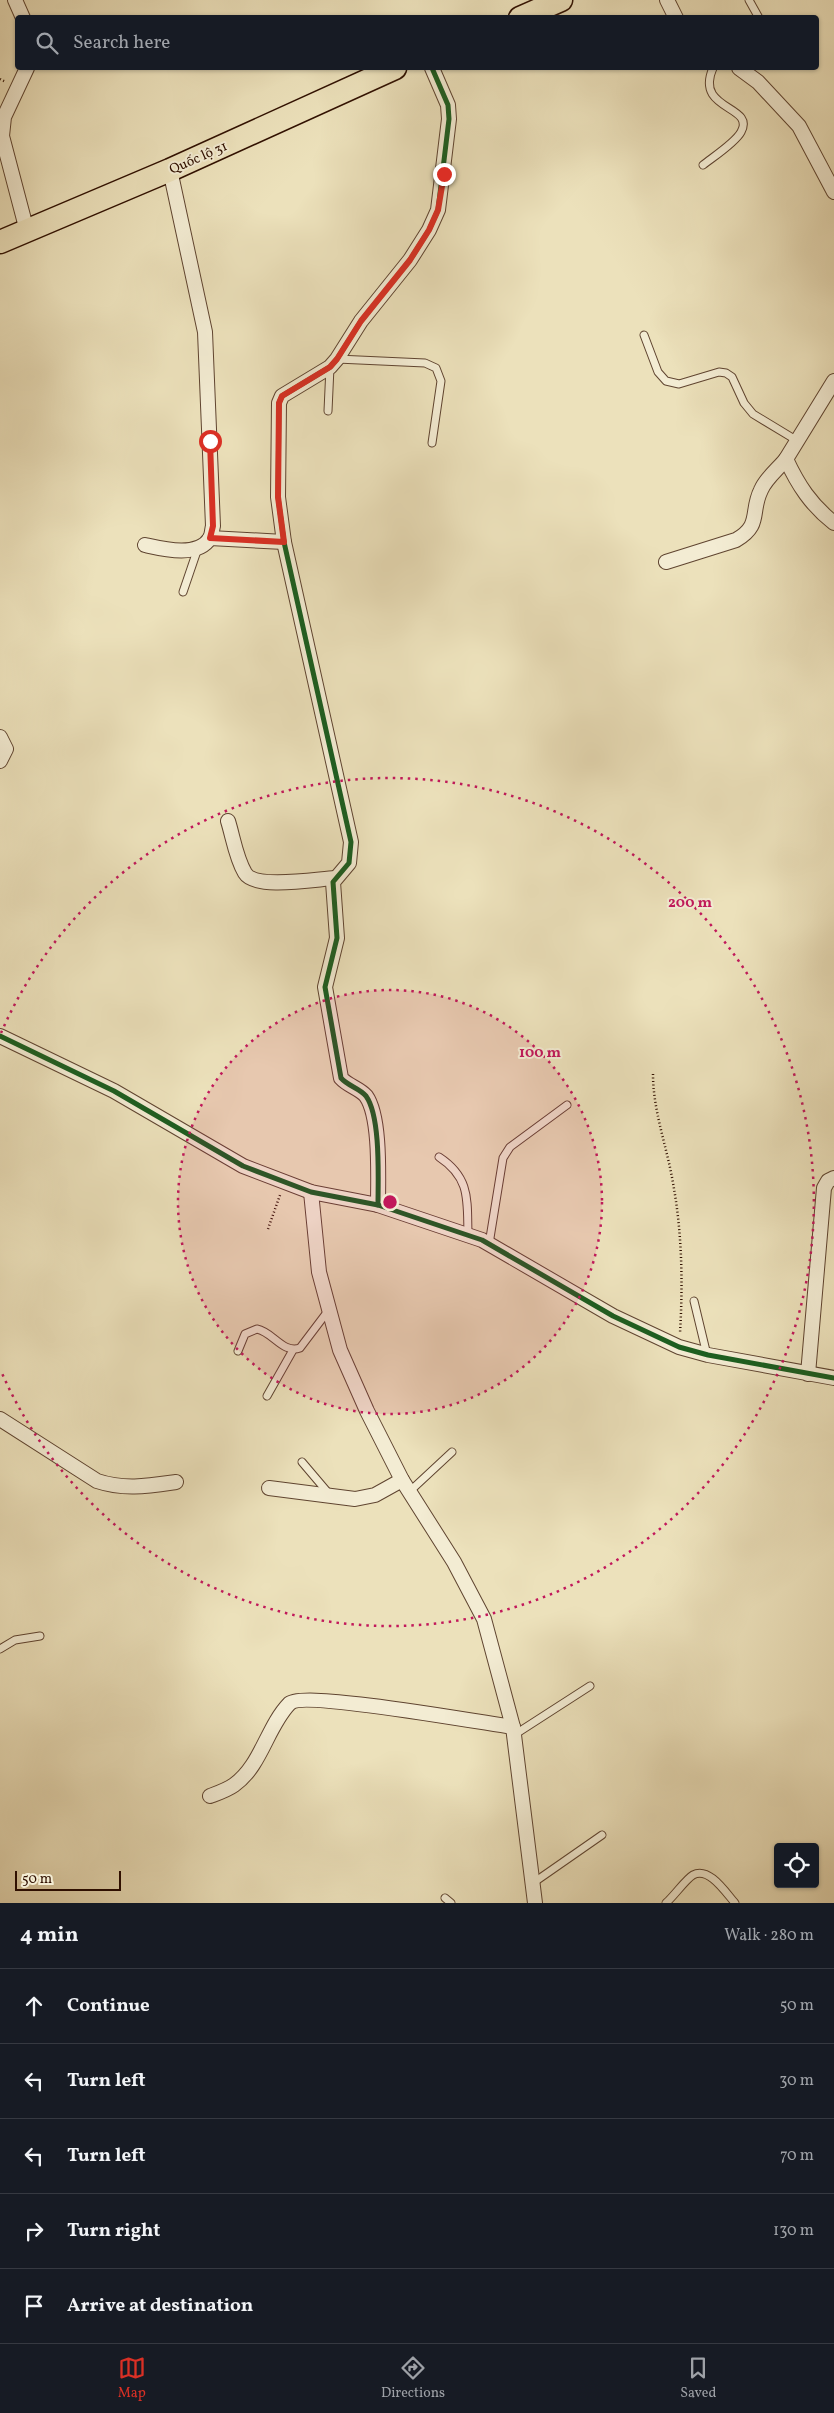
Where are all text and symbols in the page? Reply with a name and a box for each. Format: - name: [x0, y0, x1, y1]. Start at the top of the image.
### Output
- search box: [15, 15, 819, 70]
- icon: search: [33, 29, 61, 57]
- text: Search here: [73, 30, 170, 56]
- street label: Quốc lộ 31: [167, 137, 231, 180]
- route end: [433, 163, 456, 186]
- route start: [199, 430, 222, 453]
- text: 200 m: [668, 893, 712, 914]
- text: 100 m: [519, 1043, 562, 1064]
- centre of rings: [381, 1193, 399, 1211]
- map controls: [774, 1843, 819, 1888]
- button: locate: [774, 1843, 819, 1888]
- scale bar: [15, 1868, 121, 1891]
- text: 50 m: [22, 1870, 52, 1889]
- text: 4 min: [20, 1921, 79, 1950]
- text: Walk · 280 m: [724, 1925, 814, 1947]
- icon: ahead: [20, 1992, 48, 2020]
- text: Continue: [67, 1993, 150, 2019]
- text: 50 m: [780, 1995, 814, 2017]
- icon: left: [20, 2067, 48, 2095]
- text: Turn left: [67, 2068, 146, 2094]
- text: 30 m: [779, 2070, 814, 2092]
- icon: left: [20, 2142, 48, 2170]
- text: Turn left: [67, 2143, 146, 2169]
- text: 70 m: [780, 2145, 814, 2167]
- icon: right: [20, 2217, 48, 2245]
- text: Turn right: [67, 2218, 160, 2244]
- text: 130 m: [773, 2220, 814, 2242]
- icon: arrive: [20, 2292, 48, 2320]
- text: Arrive at destination: [67, 2293, 253, 2319]
- tab: Map: [118, 2354, 146, 2403]
- tab: Directions: [381, 2354, 445, 2403]
- tab: Saved: [680, 2354, 716, 2403]

